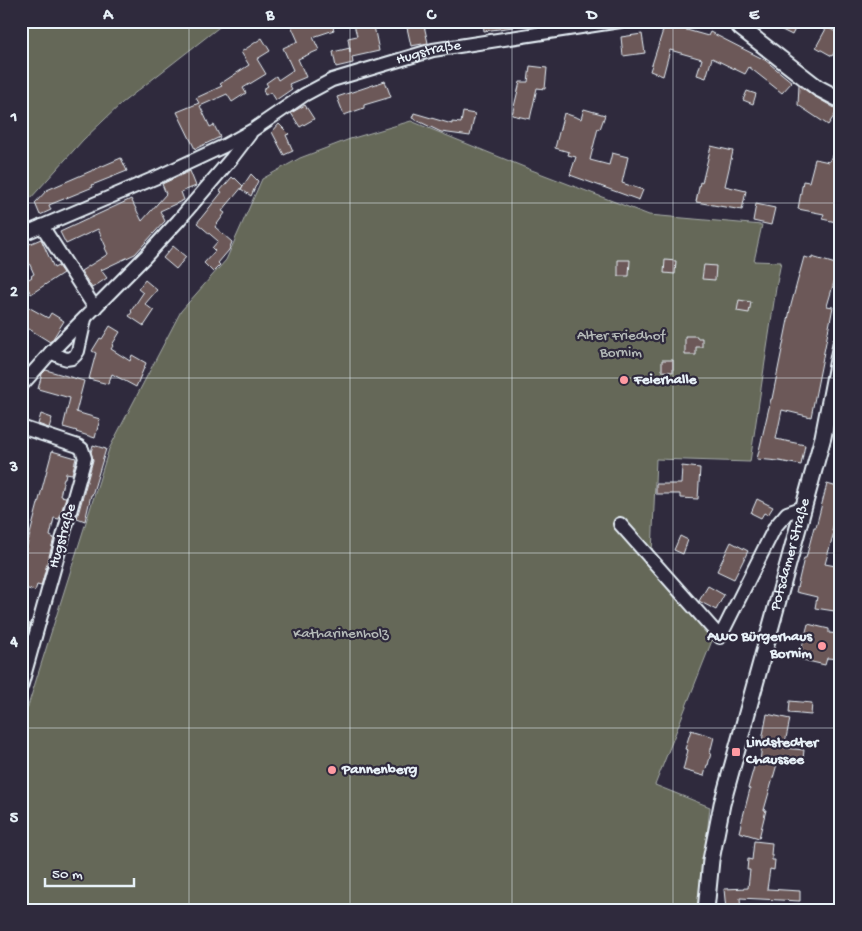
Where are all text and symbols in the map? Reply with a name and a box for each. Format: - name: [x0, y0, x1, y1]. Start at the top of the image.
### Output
- text: A: [102, 7, 114, 26]
- text: B: [265, 7, 275, 26]
- text: C: [426, 7, 437, 26]
- text: D: [585, 7, 598, 26]
- text: E: [749, 7, 760, 26]
- street label: Hugstraße: [394, 37, 463, 69]
- text: 1: [10, 109, 17, 128]
- text: 2: [10, 284, 18, 303]
- park label: Alter Friedhof Bornim: [577, 327, 666, 362]
- place label: Feierhalle: [633, 371, 698, 389]
- marker: Feierhalle: [618, 374, 630, 386]
- text: 3: [9, 459, 18, 478]
- street label: Potsdamer Straße: [766, 496, 815, 614]
- street label: Hugstraße: [45, 501, 81, 570]
- park label: Katharinenholz: [293, 625, 389, 643]
- place label: AWO Bürgerhaus Bornim: [706, 628, 813, 663]
- text: 4: [9, 634, 18, 653]
- marker: AWO Bürgerhaus Bornim: [816, 640, 828, 652]
- place label: Lindstedter Chaussee: [745, 734, 820, 769]
- marker: Lindstedter Chaussee: [730, 746, 742, 758]
- place label: Pannenberg: [341, 761, 418, 779]
- marker: Pannenberg: [326, 764, 338, 776]
- text: 5: [10, 810, 19, 829]
- scale bar: [45, 856, 134, 888]
- text: 50 m: [52, 866, 83, 884]

